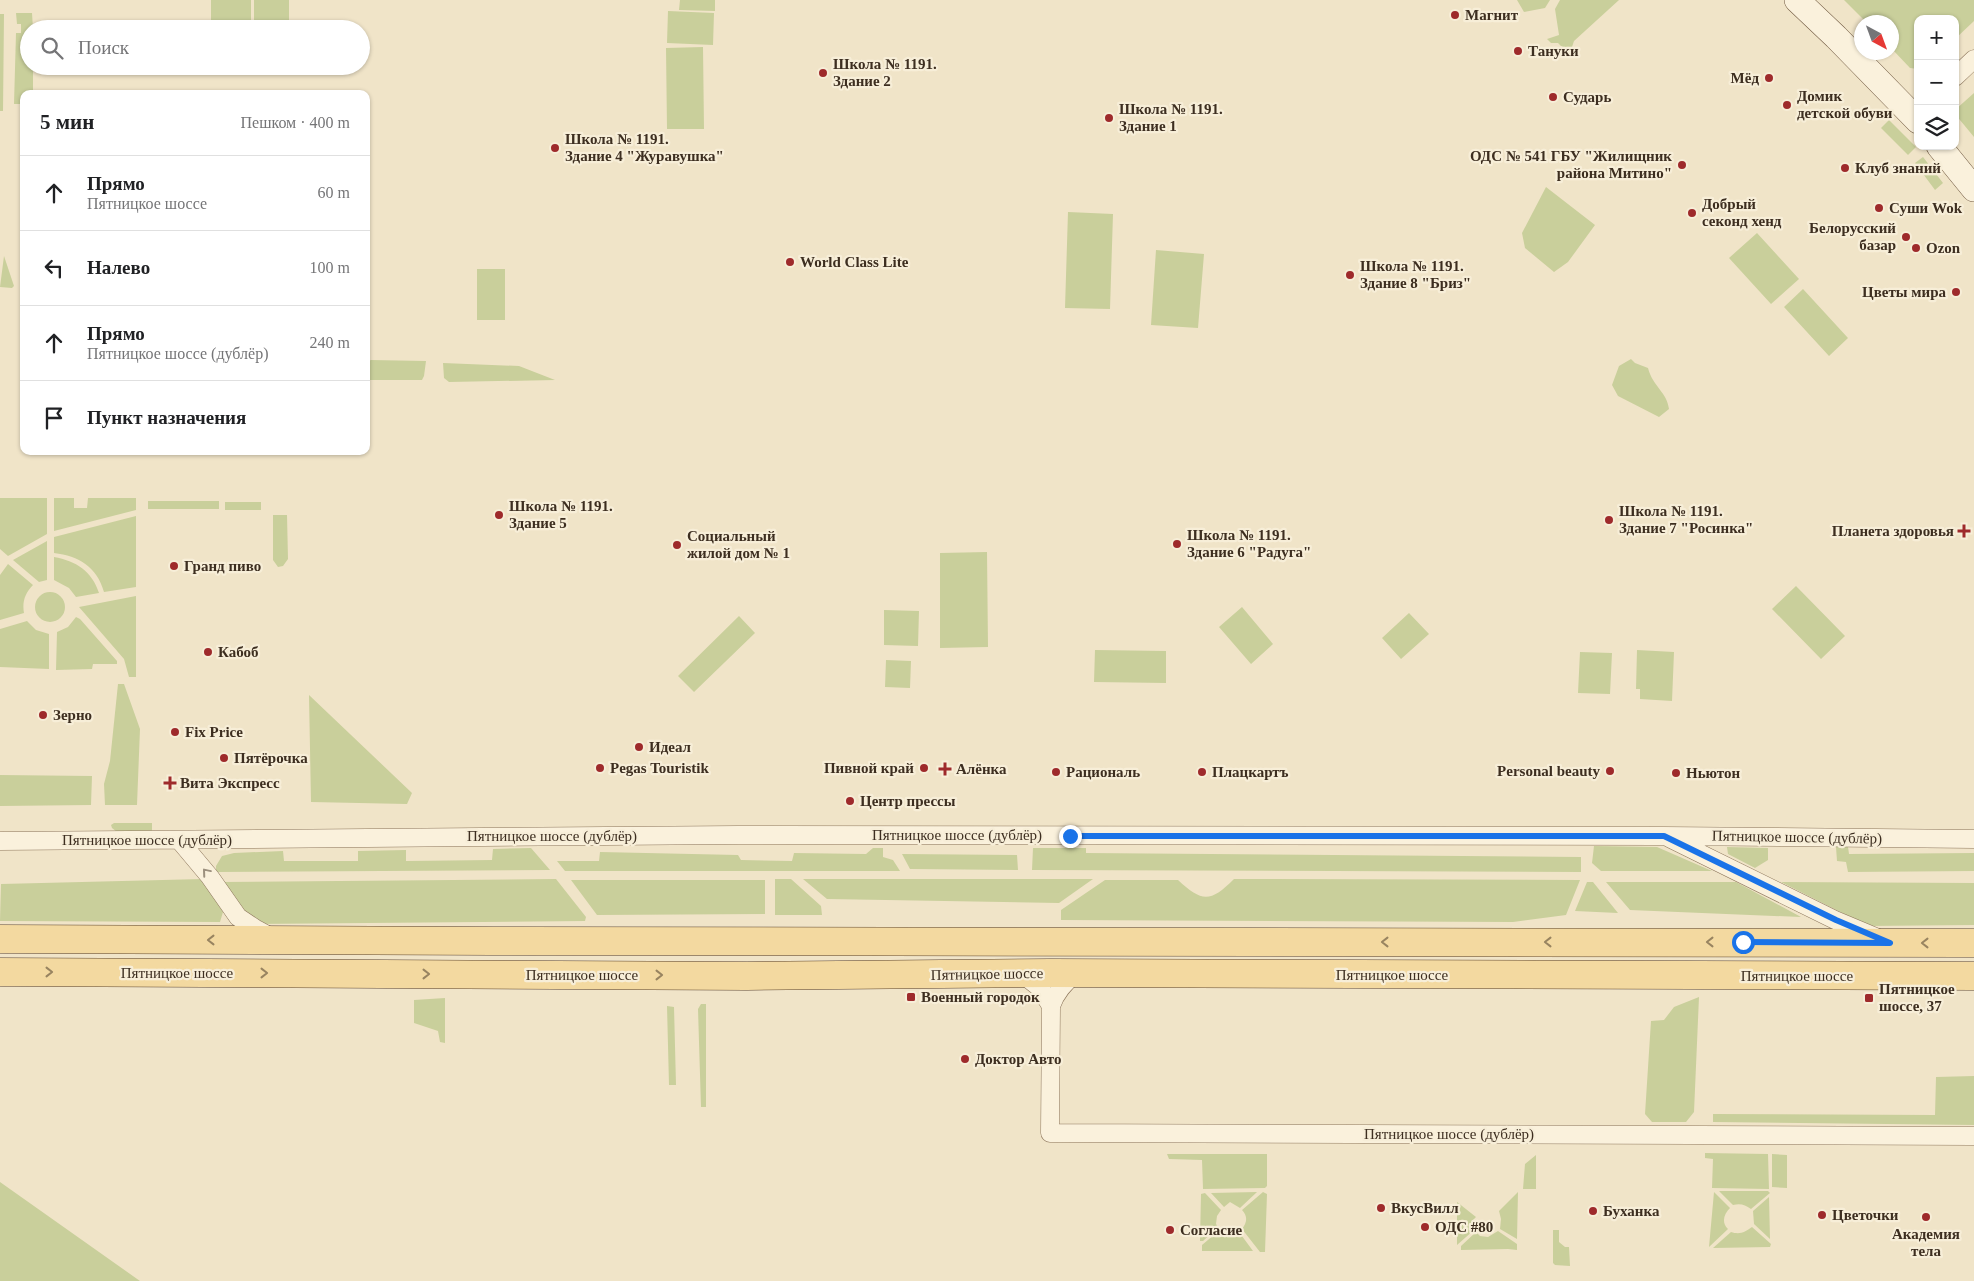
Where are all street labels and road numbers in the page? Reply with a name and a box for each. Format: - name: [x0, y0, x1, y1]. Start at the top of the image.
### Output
- street label: Пятницкое шоссе (дублёр): [872, 827, 1042, 844]
- street label: Пятницкое шоссе (дублёр): [467, 828, 637, 845]
- street label: Пятницкое шоссе (дублёр): [1712, 828, 1882, 847]
- street label: Пятницкое шоссе (дублёр): [62, 832, 232, 849]
- street label: Пятницкое шоссе: [121, 965, 234, 981]
- street label: Пятницкое шоссе: [931, 965, 1044, 983]
- street label: Пятницкое шоссе: [526, 967, 639, 983]
- street label: Пятницкое шоссе: [1336, 967, 1449, 983]
- street label: Пятницкое шоссе: [1741, 968, 1854, 984]
- street label: Пятницкое шоссе (дублёр): [1364, 1126, 1534, 1143]

